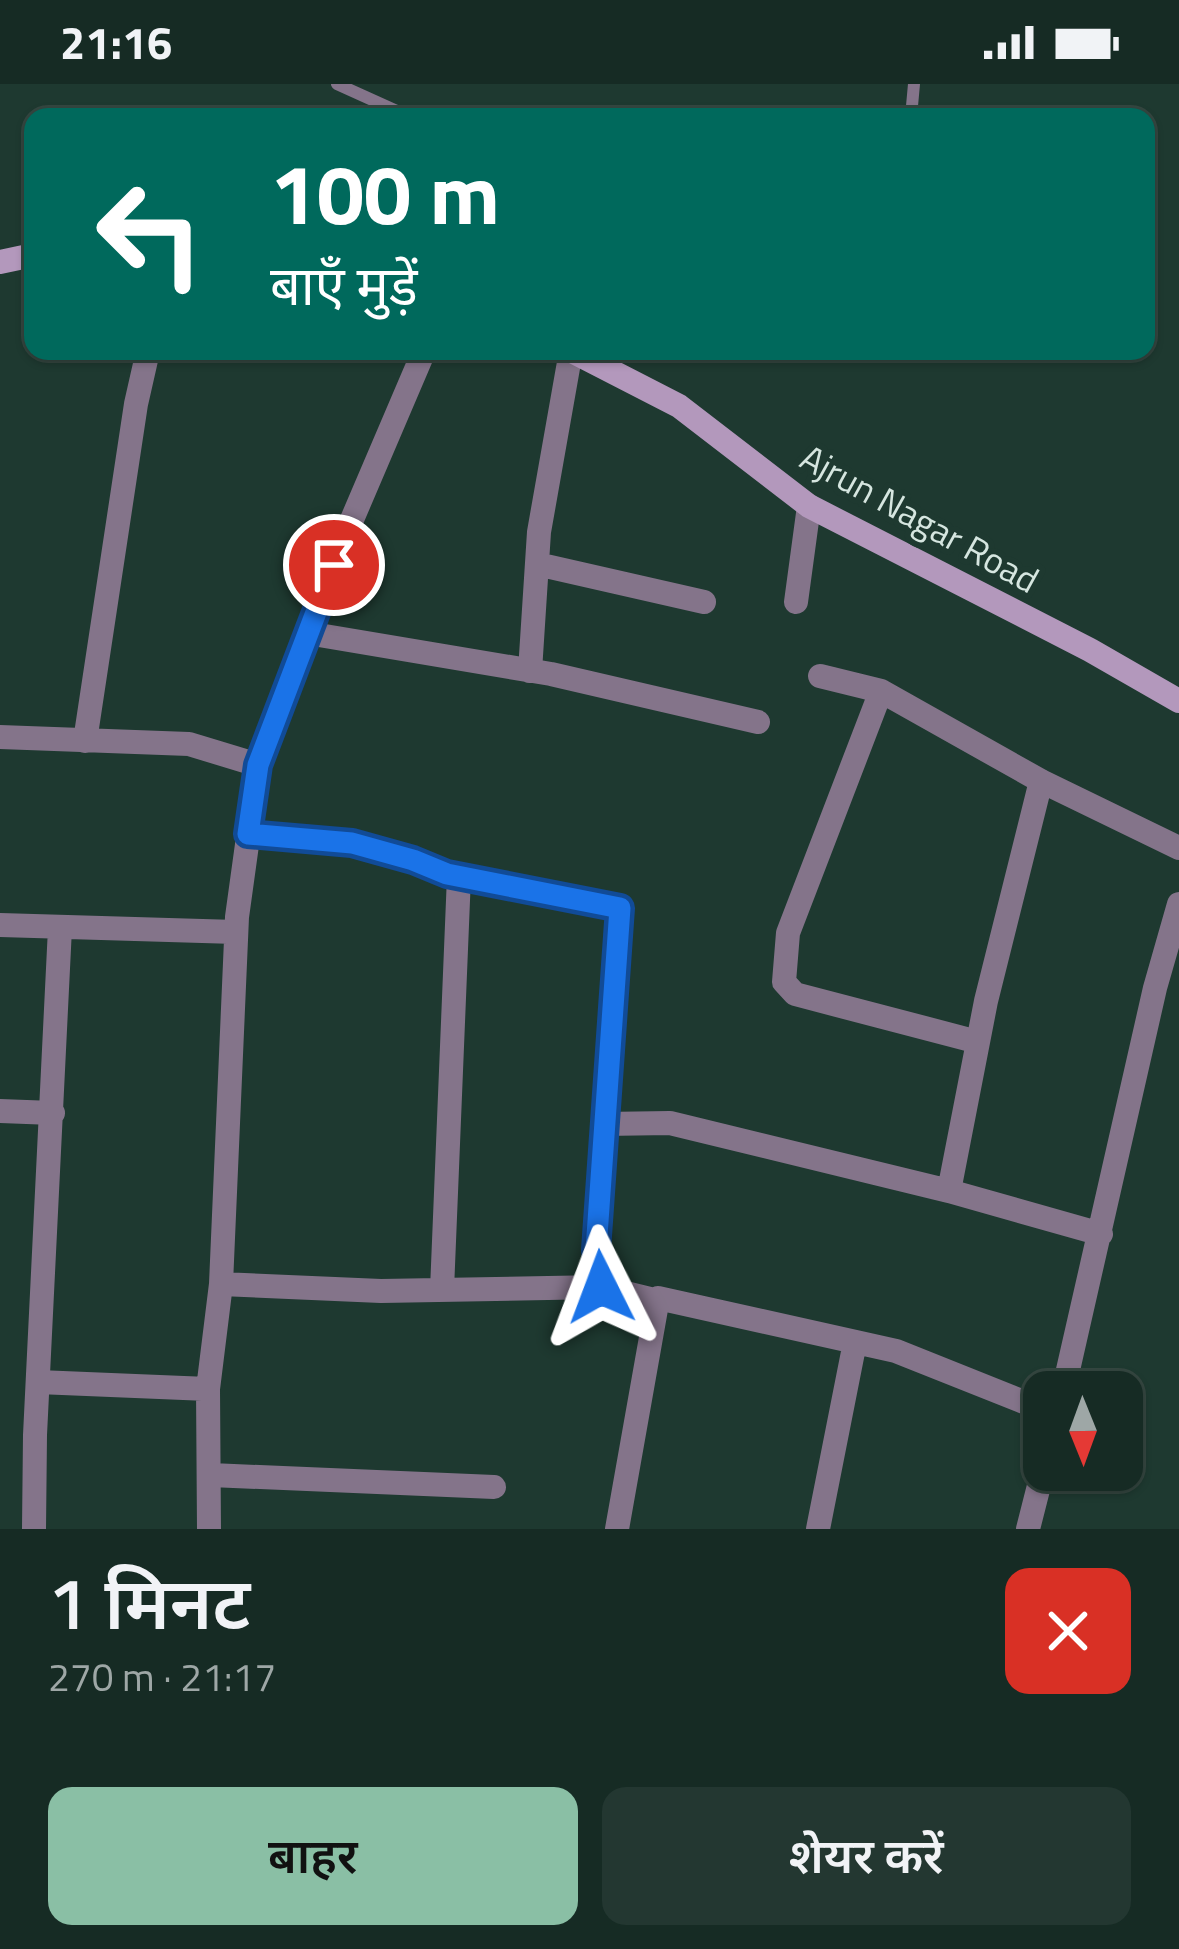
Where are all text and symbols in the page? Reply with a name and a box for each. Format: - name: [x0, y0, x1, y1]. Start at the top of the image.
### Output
- text: 21:16: [60, 8, 172, 76]
- text: 100 m: [270, 129, 500, 257]
- icon: left: [72, 156, 228, 312]
- text: बाएँ मुड़ें: [270, 244, 418, 326]
- street label: Ajrun Nagar Road: [791, 430, 1049, 606]
- pin: [283, 514, 385, 616]
- icon: arrive: [301, 532, 367, 598]
- position arrow: [538, 1224, 664, 1350]
- north arrow: [1023, 1371, 1143, 1491]
- map controls: [1023, 1371, 1143, 1491]
- text: 1 मिनट: [48, 1547, 250, 1657]
- button: close: [1005, 1568, 1131, 1694]
- text: 270 m · 21:17: [48, 1647, 276, 1706]
- button: बाहर: [48, 1787, 578, 1925]
- button: शेयर करें: [602, 1787, 1131, 1925]

